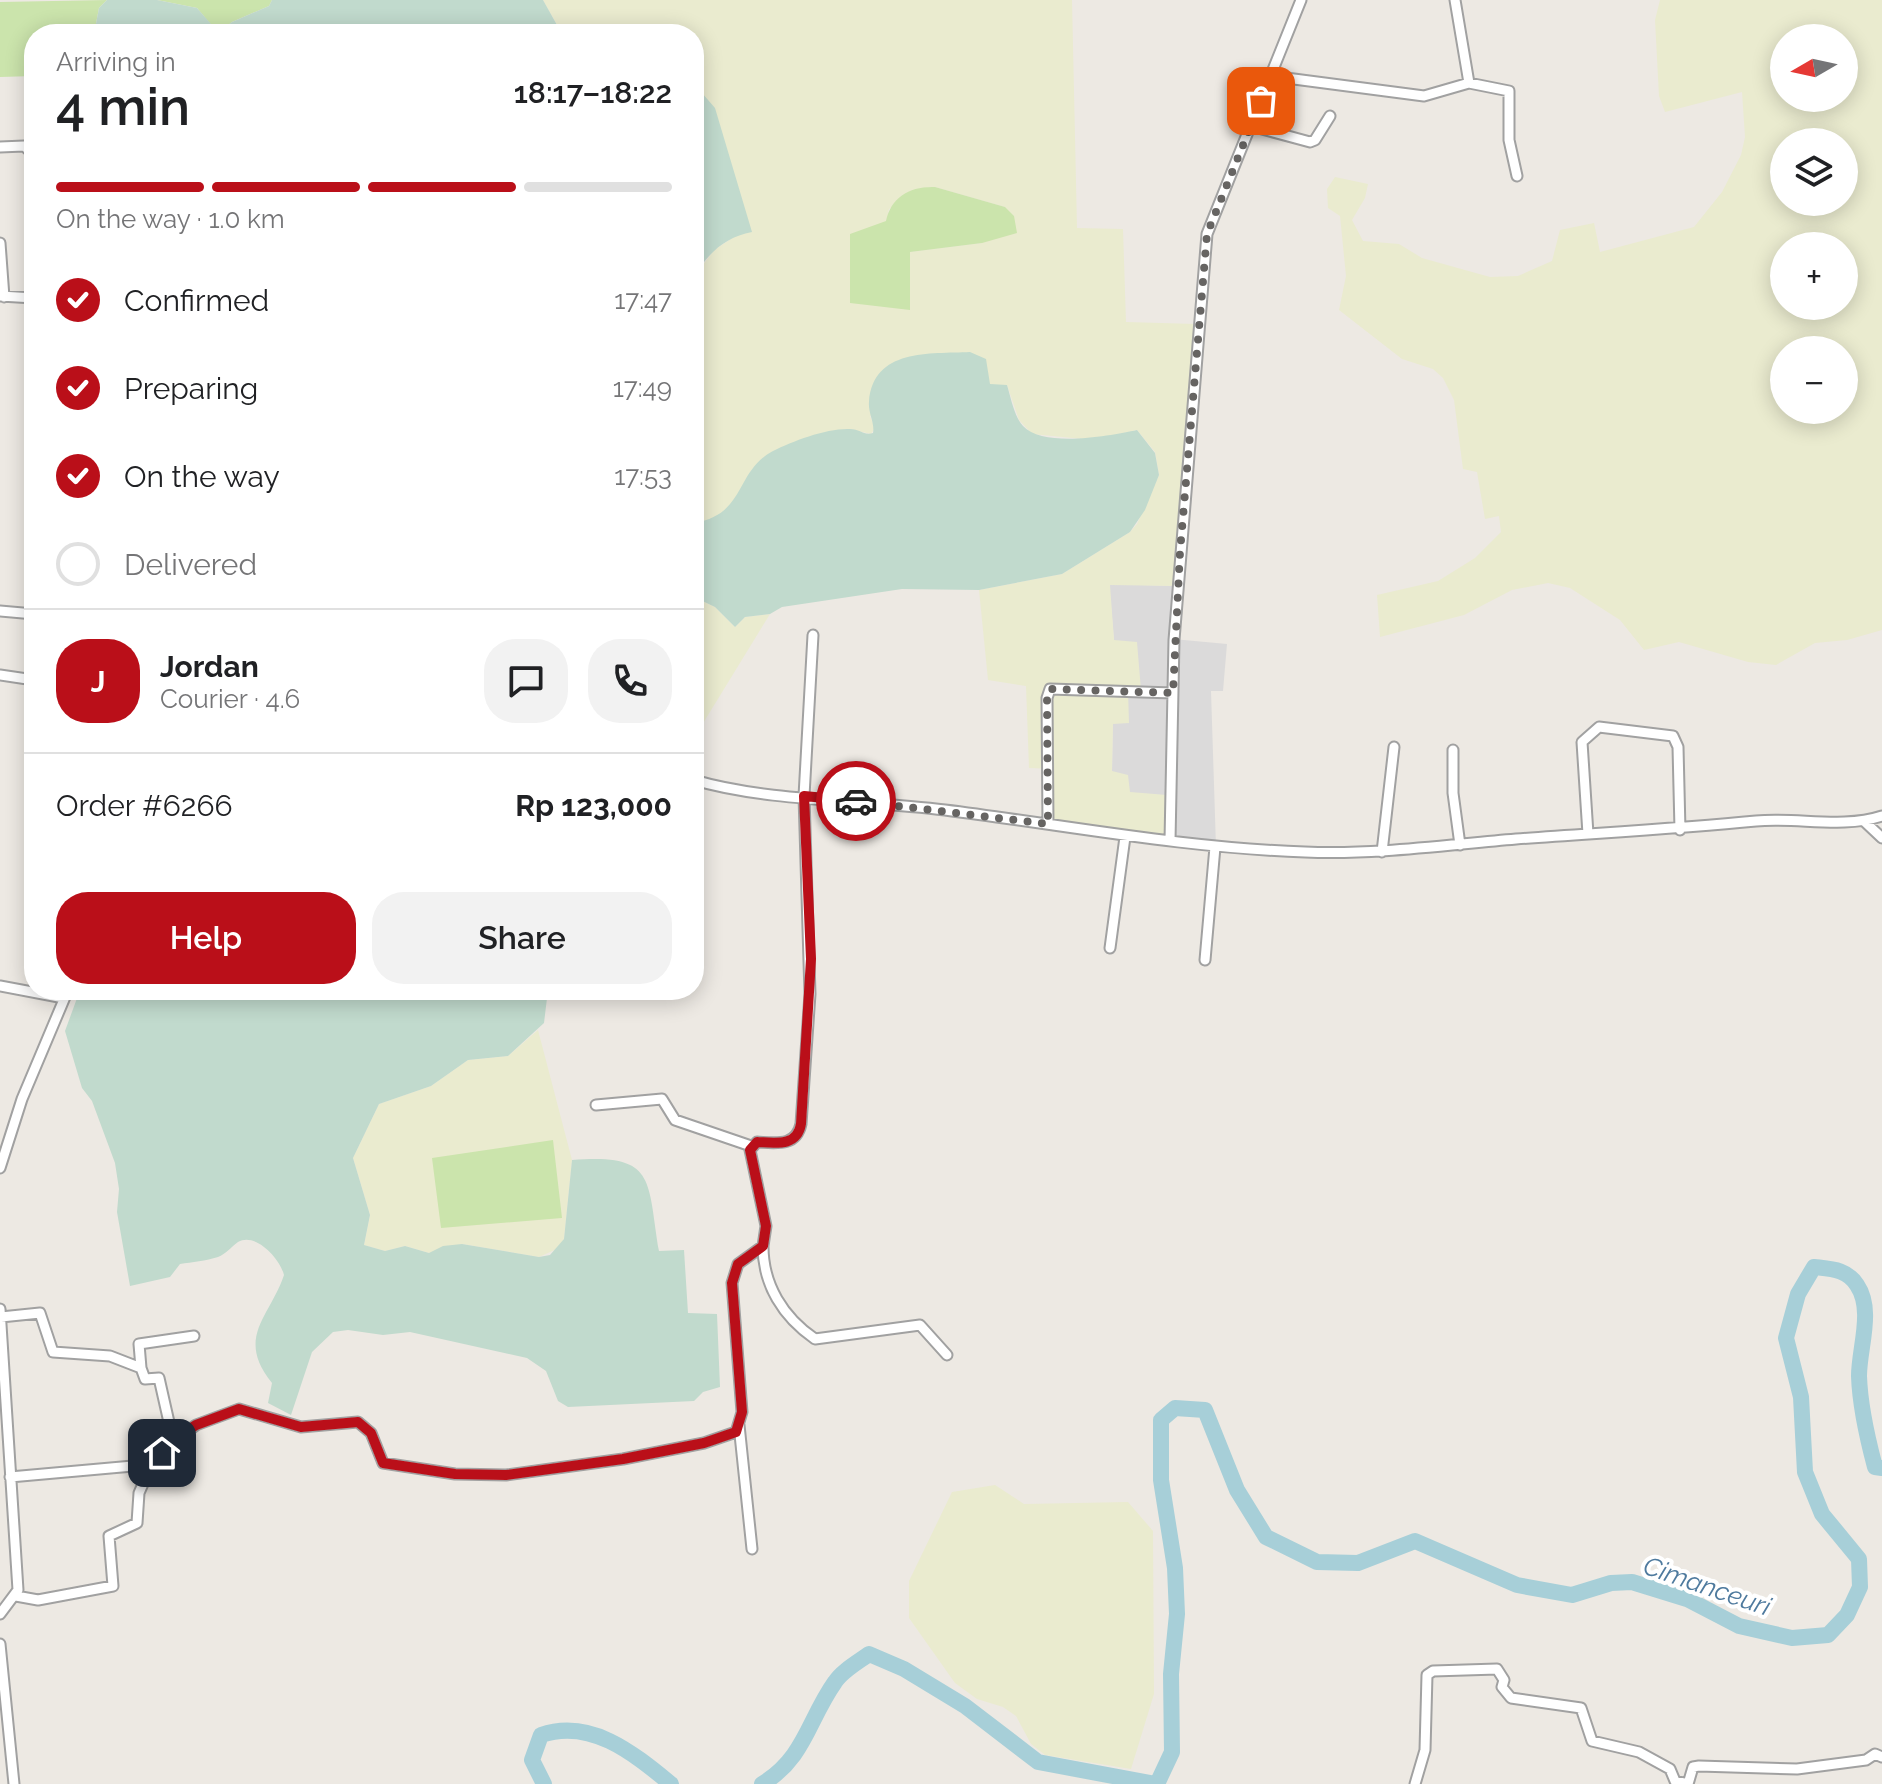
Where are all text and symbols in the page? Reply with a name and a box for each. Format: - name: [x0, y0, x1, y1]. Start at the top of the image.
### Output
- north arrow: [1770, 24, 1858, 112]
- map controls: [1770, 24, 1858, 424]
- text: Arriving in: [56, 47, 176, 77]
- pin: [1227, 67, 1295, 135]
- text: 18:17–18:22: [514, 75, 672, 110]
- text: 4 min: [56, 76, 190, 137]
- icon: bag: [1239, 79, 1283, 123]
- button: layers: [1770, 128, 1858, 216]
- text: On the way · 1.0 km: [56, 204, 285, 234]
- button: +: [1770, 232, 1858, 320]
- icon: check: [56, 278, 100, 322]
- text: Confirmed: [124, 283, 269, 318]
- text: 17:47: [614, 285, 672, 315]
- button: −: [1770, 336, 1858, 424]
- icon: check: [56, 366, 100, 410]
- text: Preparing: [124, 371, 258, 406]
- text: 17:49: [613, 373, 672, 403]
- icon: check: [56, 454, 100, 498]
- text: On the way: [124, 459, 280, 494]
- text: 17:53: [614, 461, 672, 491]
- text: Delivered: [124, 547, 257, 582]
- button: chat: [484, 639, 568, 723]
- button: phone: [588, 639, 672, 723]
- text: Jordan: [160, 649, 259, 684]
- text: J: [91, 664, 105, 699]
- text: Courier · 4.6: [160, 684, 300, 714]
- courier: [816, 761, 896, 841]
- icon: car: [834, 779, 878, 823]
- text: Order #6266: [56, 788, 233, 823]
- text: Rp 123,000: [515, 788, 672, 823]
- button: Help: [56, 892, 356, 984]
- button: Share: [372, 892, 672, 984]
- pin: [128, 1419, 196, 1487]
- icon: home: [140, 1431, 184, 1475]
- water label: Cimanceuri: [1640, 1550, 1776, 1622]

